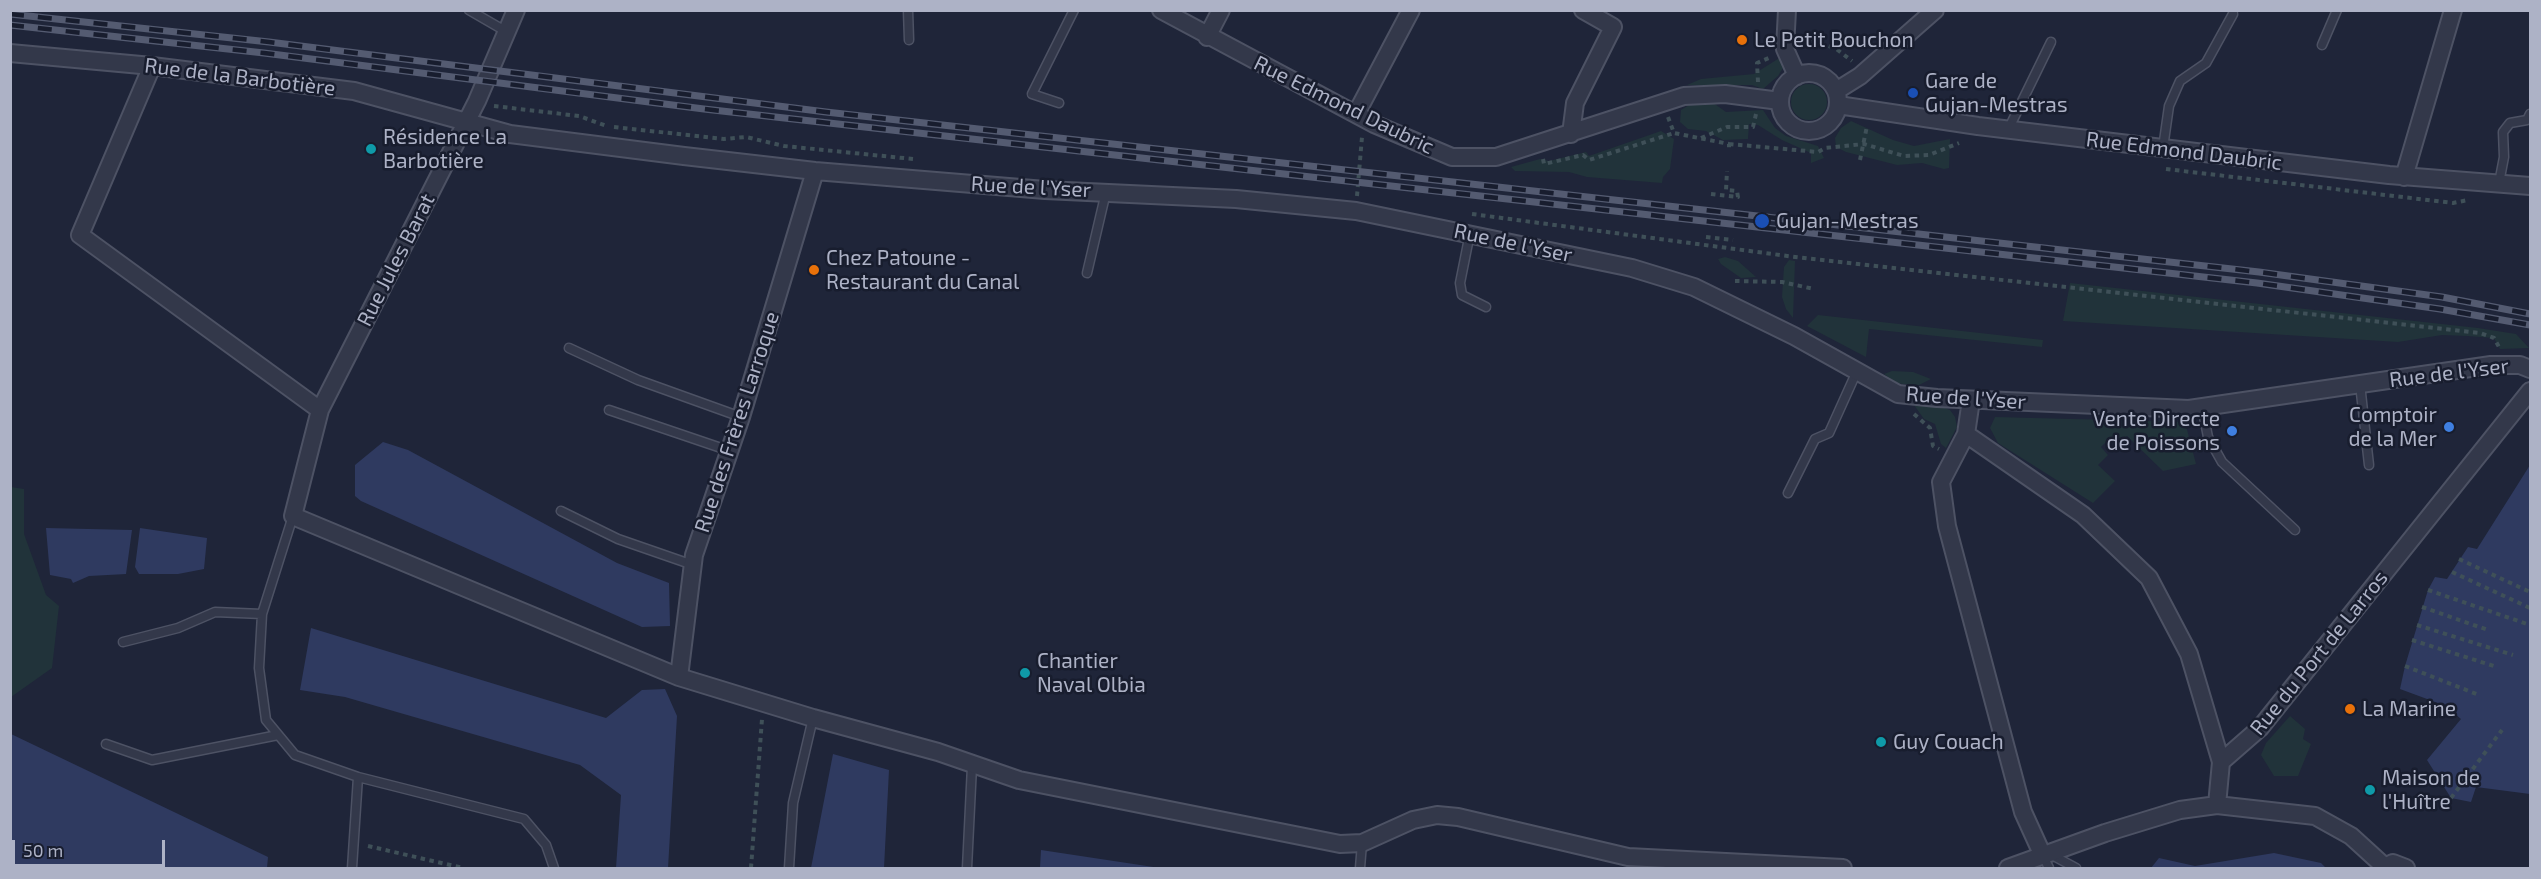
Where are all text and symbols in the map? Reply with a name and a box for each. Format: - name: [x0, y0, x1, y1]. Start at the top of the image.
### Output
- place label: Le Petit Bouchon: [1754, 27, 1914, 53]
- marker: Le Petit Bouchon: [1735, 33, 1749, 47]
- street label: Rue Edmond Daubric: [1250, 50, 1438, 160]
- street label: Rue de la Barbotière: [143, 53, 337, 101]
- place label: Gare de Gujan-Mestras: [1925, 68, 2068, 118]
- marker: Gare de Gujan-Mestras: [1906, 86, 1920, 100]
- place label: Résidence La Barbotière: [383, 124, 507, 174]
- street label: Rue Edmond Daubric: [2085, 126, 2283, 176]
- marker: Résidence La Barbotière: [364, 142, 378, 156]
- street label: Rue de l'Yser: [970, 171, 1092, 203]
- street label: Rue Jules Barat: [352, 190, 440, 330]
- place label: Gujan-Mestras: [1776, 208, 1919, 234]
- marker: Gujan-Mestras: [1753, 212, 1771, 230]
- street label: Rue de l'Yser: [1452, 218, 1574, 268]
- place label: Chez Patoune - Restaurant du Canal: [826, 245, 1019, 295]
- marker: Chez Patoune - Restaurant du Canal: [807, 263, 821, 277]
- street label: Rue des Frères Larroque: [689, 308, 785, 536]
- street label: Rue de l'Yser: [2388, 353, 2510, 393]
- street label: Rue de l'Yser: [1905, 381, 2027, 415]
- place label: Comptoir de la Mer: [2348, 402, 2437, 452]
- place label: Vente Directe de Poissons: [2092, 406, 2220, 456]
- marker: Comptoir de la Mer: [2442, 420, 2456, 434]
- marker: Vente Directe de Poissons: [2225, 424, 2239, 438]
- street label: Rue du Port de Larros: [2245, 566, 2393, 740]
- place label: Chantier Naval Olbia: [1037, 648, 1146, 698]
- marker: Chantier Naval Olbia: [1018, 666, 1032, 680]
- place label: La Marine: [2362, 696, 2456, 722]
- marker: La Marine: [2343, 702, 2357, 716]
- place label: Guy Couach: [1893, 729, 2004, 755]
- marker: Guy Couach: [1874, 735, 1888, 749]
- place label: Maison de l'Huître: [2382, 765, 2480, 815]
- marker: Maison de l'Huître: [2363, 783, 2377, 797]
- scale bar: [15, 828, 168, 866]
- text: 50 m: [23, 839, 63, 861]

